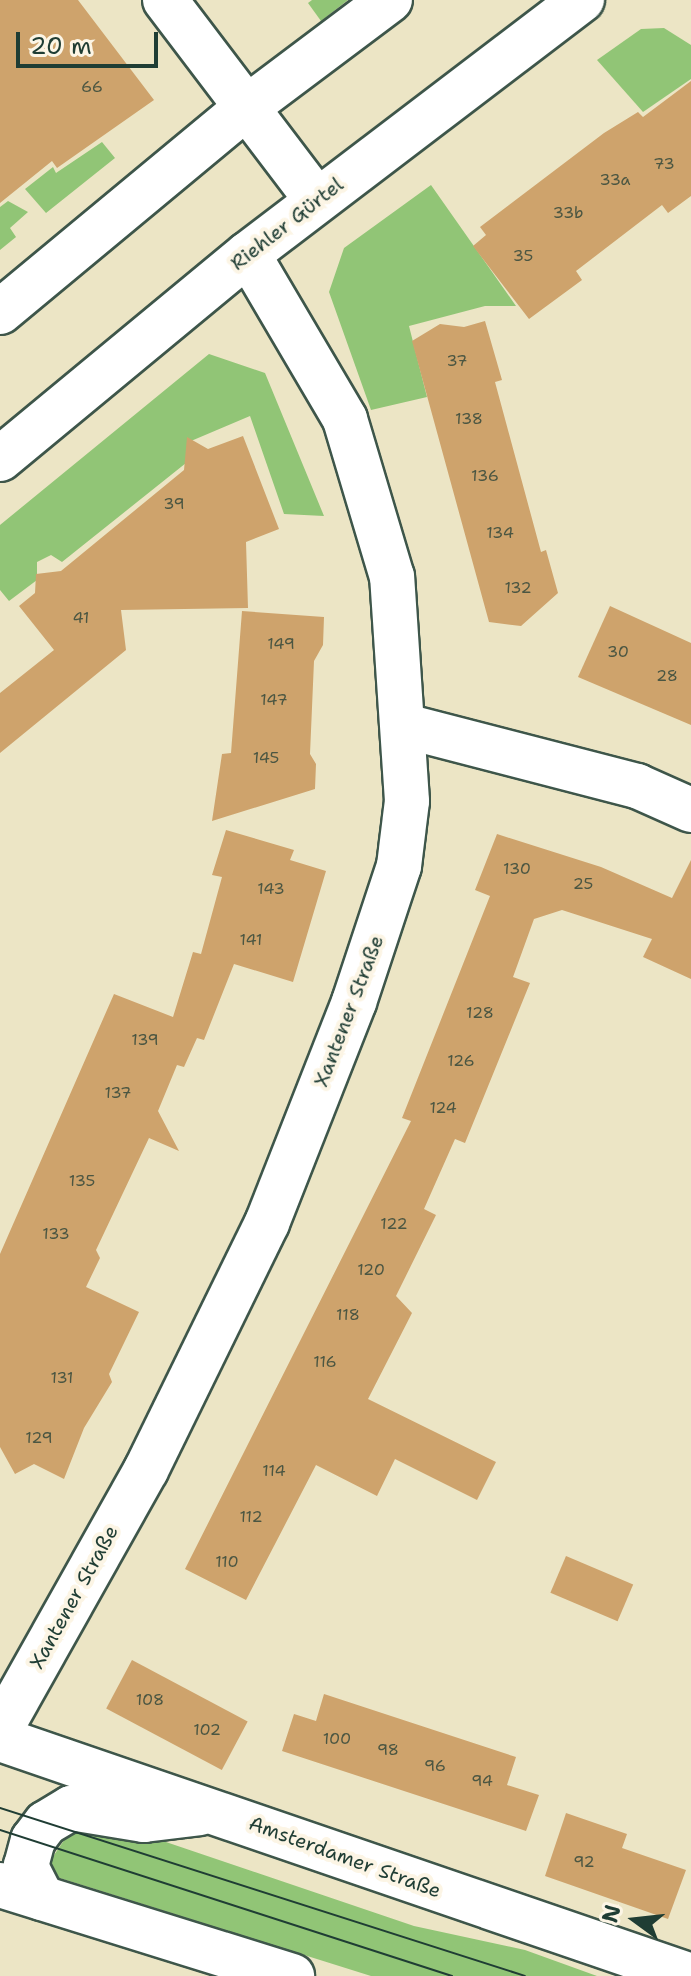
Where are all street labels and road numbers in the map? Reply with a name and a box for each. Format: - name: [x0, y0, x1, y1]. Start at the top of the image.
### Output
- street label: Riehler Gürtel: [226, 173, 348, 275]
- street label: Xantener Straße: [309, 932, 389, 1090]
- street label: Xantener Straße: [25, 1521, 123, 1673]
- street label: Amsterdamer Straße: [246, 1811, 444, 1903]

